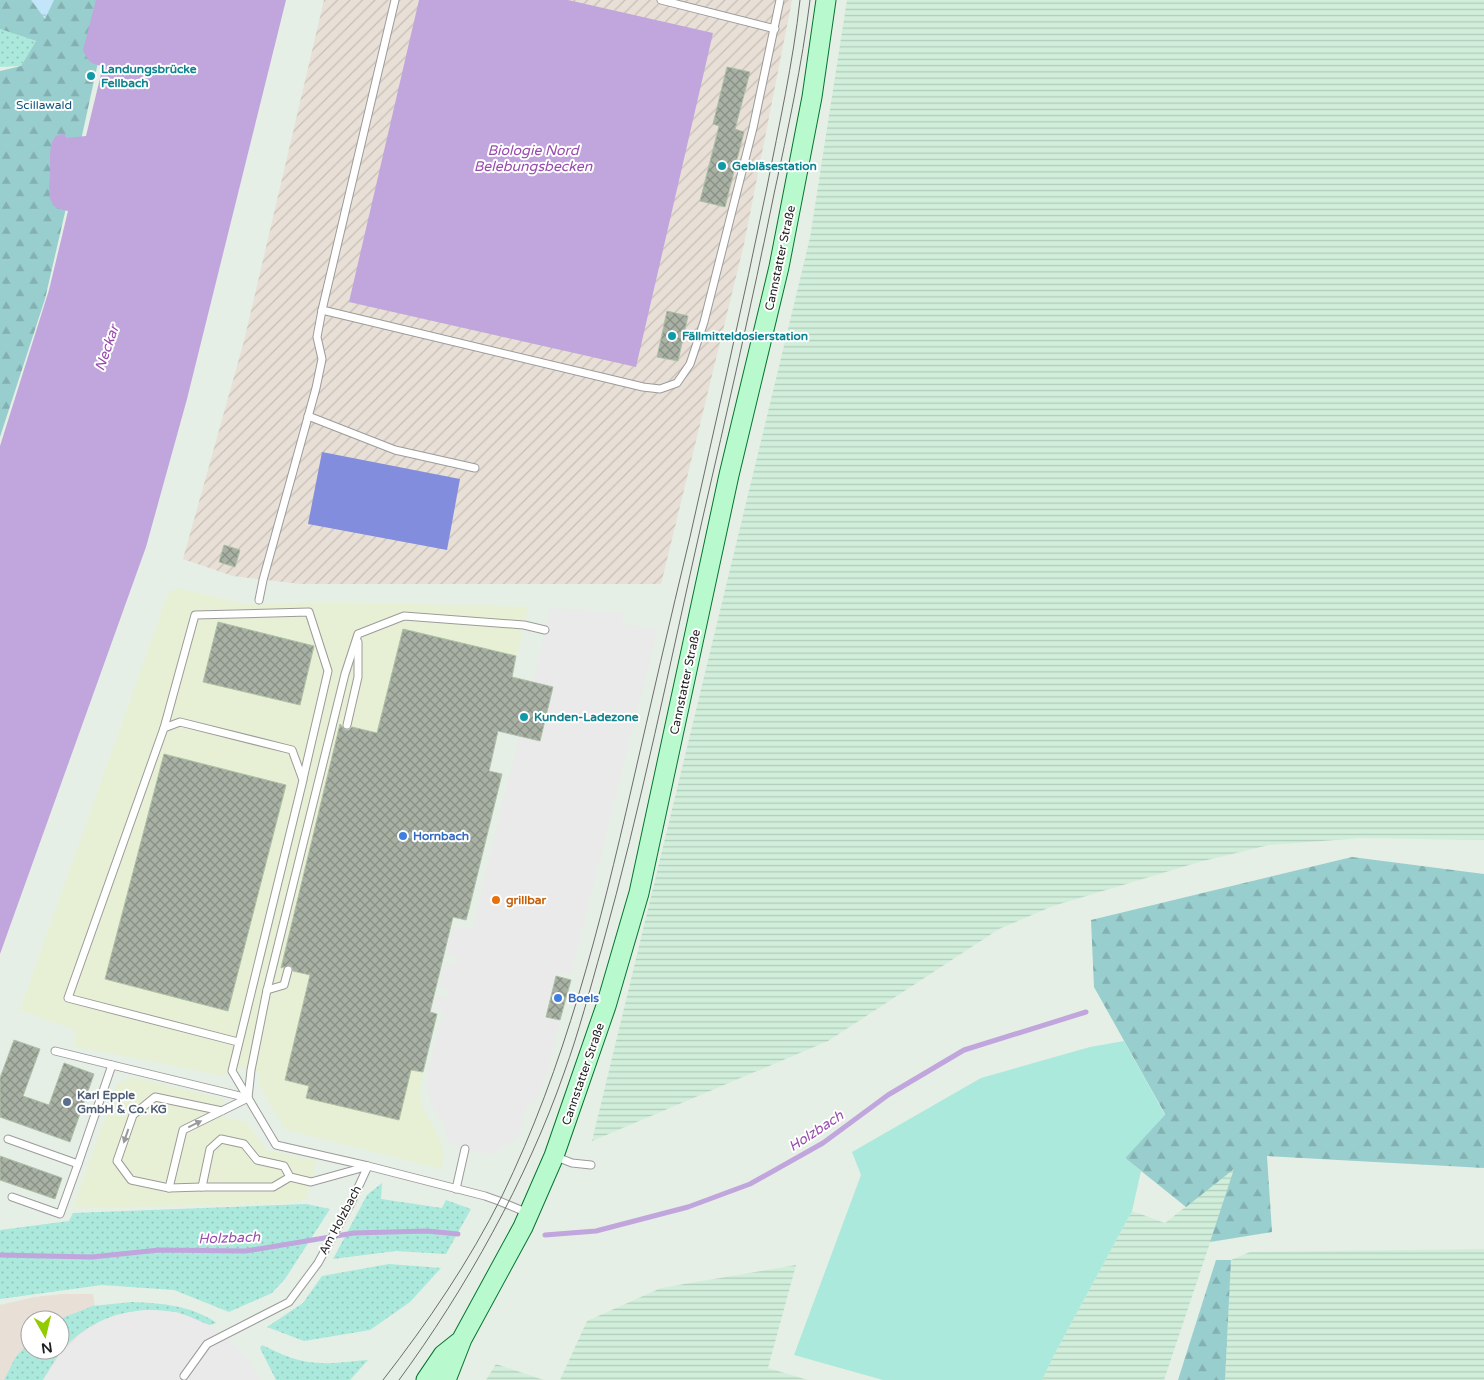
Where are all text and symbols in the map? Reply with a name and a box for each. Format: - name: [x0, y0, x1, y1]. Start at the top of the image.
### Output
- place label: Landungsbrücke Fellbach: [101, 62, 197, 90]
- marker: Landungsbrücke Fellbach: [85, 70, 97, 82]
- park label: Scillawald: [16, 98, 72, 112]
- water label: Biologie Nord Belebungsbecken: [474, 142, 593, 175]
- place label: Gebläsestation: [732, 159, 817, 173]
- marker: Gebläsestation: [716, 160, 728, 172]
- street label: Cannstatter Straße: [762, 204, 798, 312]
- water label: Neckar: [91, 321, 123, 373]
- place label: Fällmitteldosierstation: [682, 329, 808, 343]
- marker: Fällmitteldosierstation: [666, 330, 678, 342]
- street label: Cannstatter Straße: [667, 628, 703, 736]
- place label: Kunden-Ladezone: [534, 710, 639, 724]
- marker: Kunden-Ladezone: [518, 711, 530, 723]
- place label: Hornbach: [413, 829, 469, 843]
- marker: Hornbach: [397, 830, 409, 842]
- place label: grillbar: [506, 893, 546, 908]
- marker: grillbar: [490, 894, 502, 906]
- place label: Boels: [568, 991, 599, 1005]
- marker: Boels: [552, 992, 564, 1004]
- street label: Cannstatter Straße: [559, 1021, 607, 1127]
- place label: Karl Epple GmbH & Co. KG: [77, 1088, 167, 1116]
- marker: Karl Epple GmbH & Co. KG: [61, 1096, 73, 1108]
- water label: Holzbach: [785, 1107, 847, 1155]
- one-way arrow: [187, 1120, 202, 1128]
- one-way arrow: [122, 1129, 130, 1144]
- street label: Am Holzbach: [316, 1183, 364, 1257]
- water label: Holzbach: [198, 1228, 261, 1248]
- north arrow: [20, 1310, 70, 1360]
- text: N: [40, 1338, 53, 1357]

